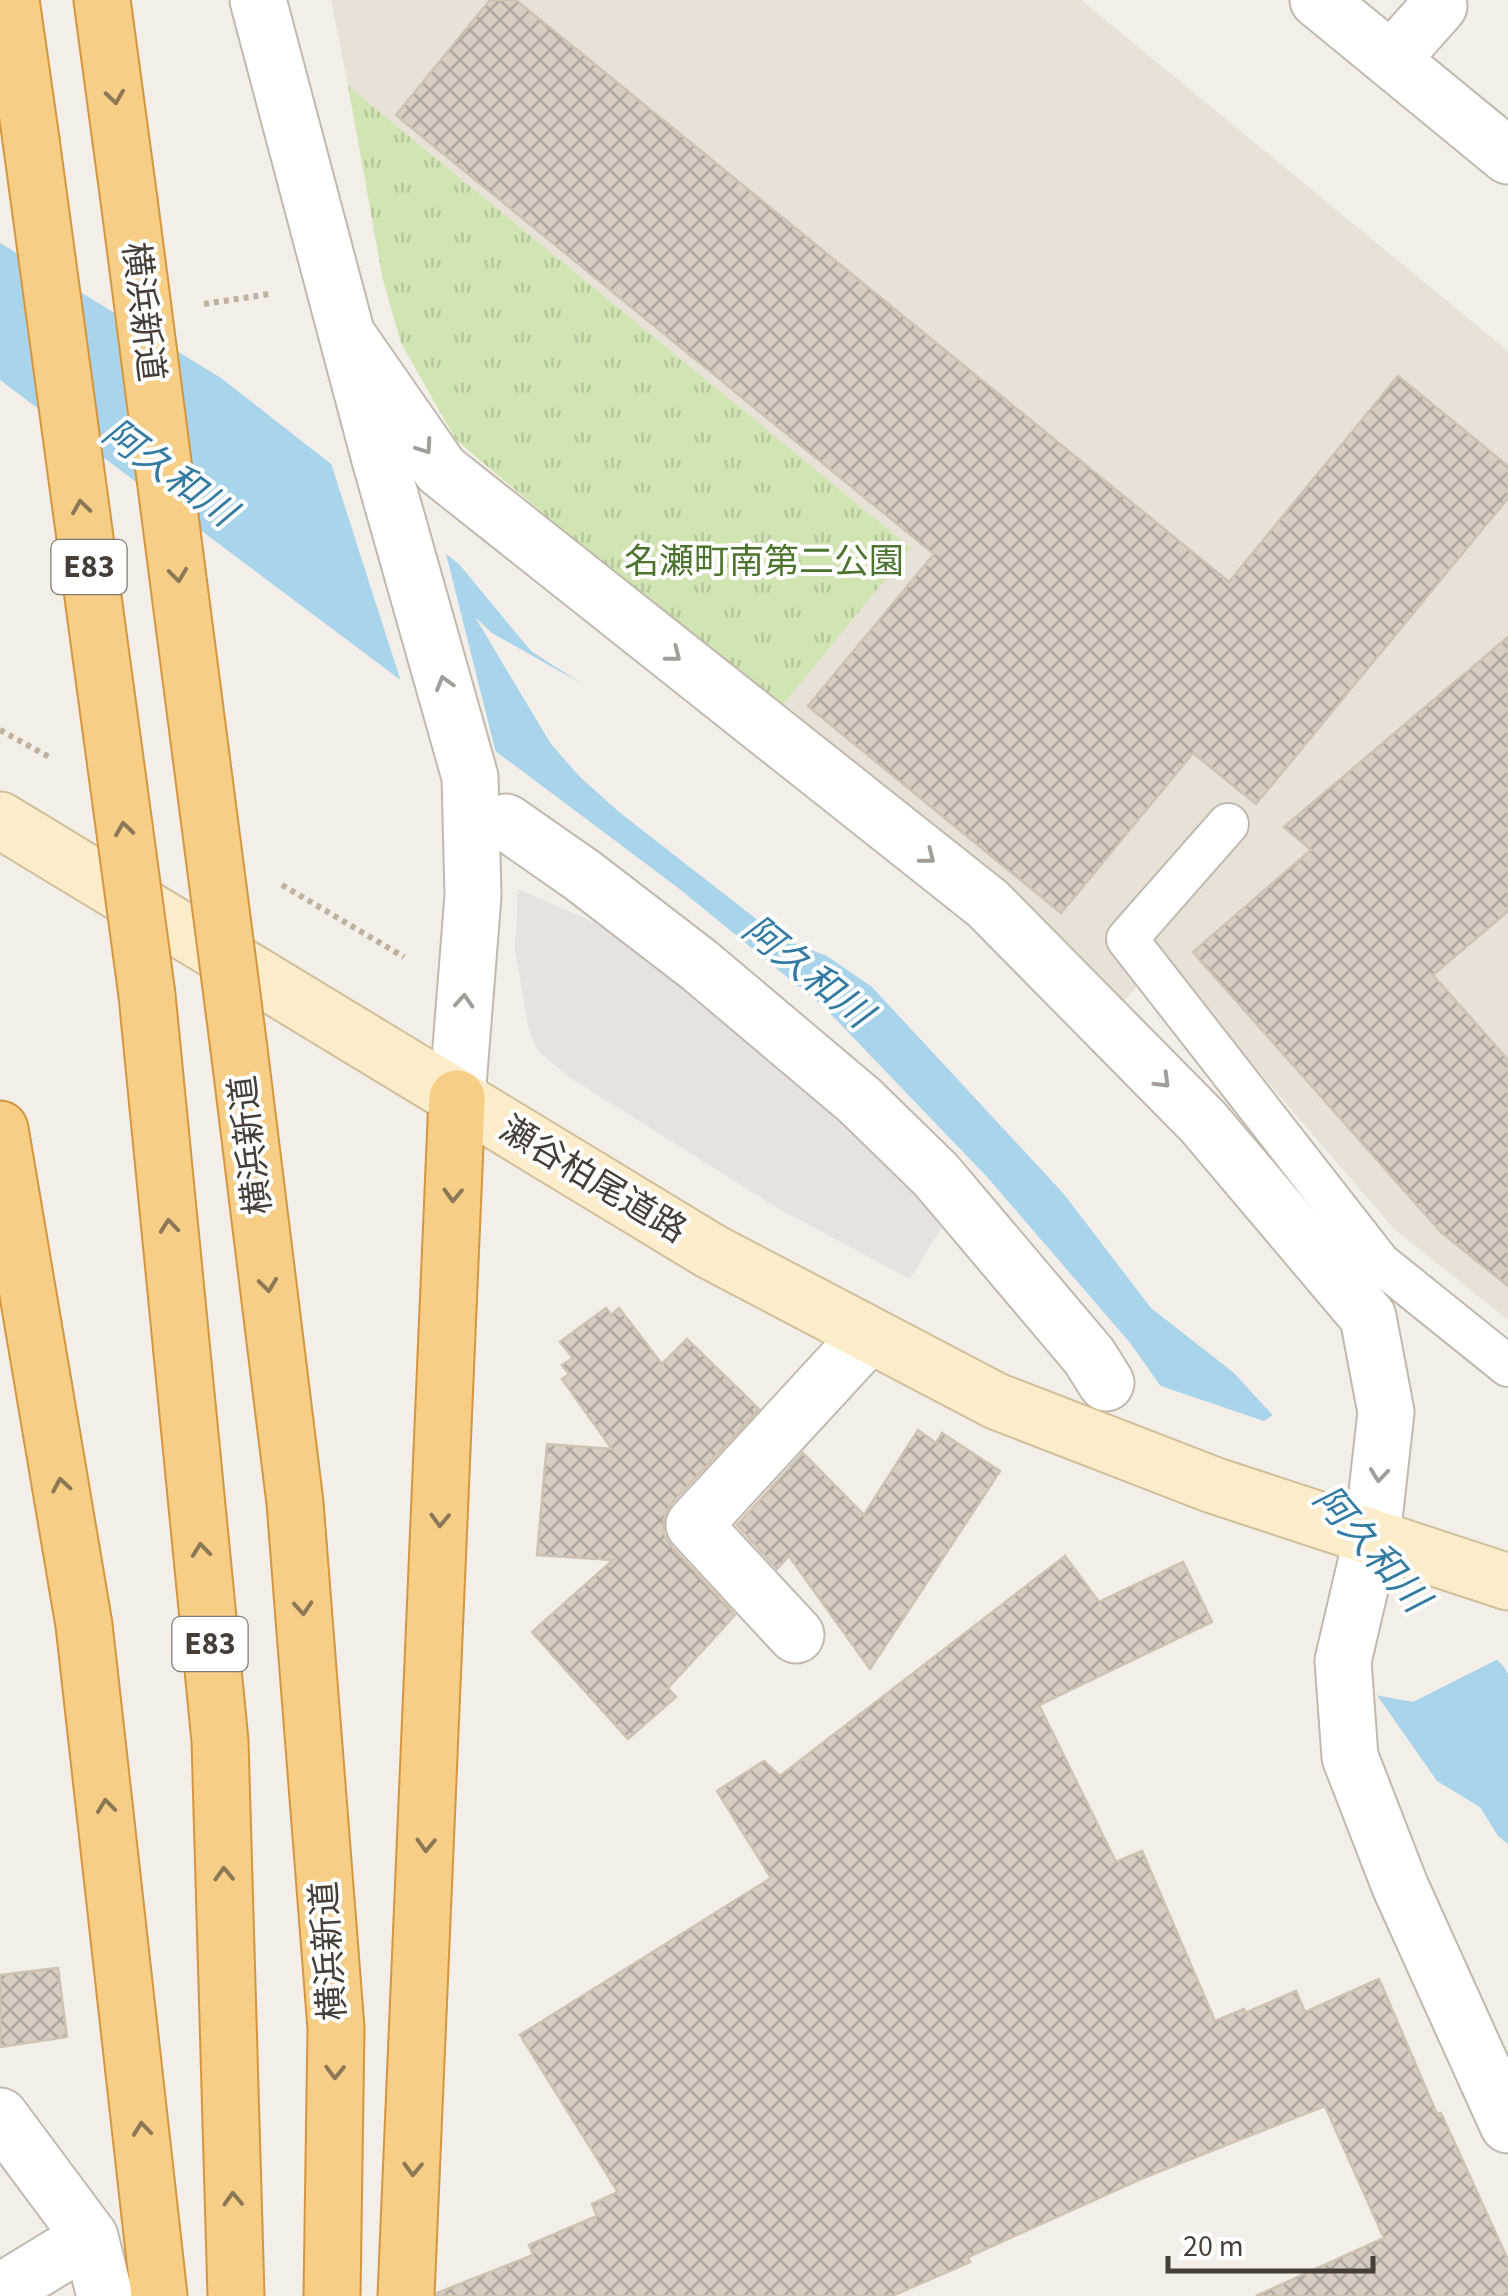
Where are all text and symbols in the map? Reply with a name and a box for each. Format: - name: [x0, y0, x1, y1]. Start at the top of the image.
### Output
- one-way arrow: [104, 89, 125, 105]
- street label: 横浜新道: [110, 239, 176, 385]
- water label: 阿久和川: [92, 406, 250, 542]
- one-way arrow: [413, 436, 431, 455]
- one-way arrow: [71, 498, 92, 515]
- park label: 名瀬町南第二公園: [624, 537, 904, 587]
- road number: E83: [52, 540, 126, 594]
- one-way arrow: [166, 566, 187, 583]
- one-way arrow: [663, 643, 681, 661]
- one-way arrow: [434, 675, 455, 692]
- one-way arrow: [115, 820, 136, 837]
- one-way arrow: [917, 845, 935, 863]
- water label: 阿久和川: [731, 903, 886, 1043]
- one-way arrow: [453, 992, 474, 1008]
- one-way arrow: [1151, 1070, 1169, 1088]
- street label: 横浜新道: [218, 1072, 284, 1218]
- street label: 瀬谷柏尾道路: [490, 1104, 696, 1256]
- one-way arrow: [443, 1188, 464, 1204]
- one-way arrow: [159, 1218, 181, 1234]
- one-way arrow: [257, 1277, 278, 1293]
- one-way arrow: [1369, 1467, 1390, 1483]
- water label: 阿久和川: [1301, 1474, 1444, 1627]
- one-way arrow: [51, 1476, 72, 1493]
- one-way arrow: [429, 1512, 450, 1528]
- one-way arrow: [191, 1541, 212, 1557]
- one-way arrow: [292, 1601, 313, 1617]
- road number: E83: [172, 1617, 248, 1671]
- one-way arrow: [96, 1798, 117, 1814]
- one-way arrow: [416, 1837, 437, 1853]
- one-way arrow: [213, 1865, 234, 1881]
- street label: 横浜新道: [299, 1879, 359, 2023]
- one-way arrow: [324, 2064, 346, 2080]
- one-way arrow: [132, 2121, 153, 2137]
- one-way arrow: [403, 2162, 424, 2178]
- one-way arrow: [223, 2190, 244, 2206]
- scale bar: [1168, 2211, 1373, 2273]
- text: 20 m: [1183, 2225, 1244, 2268]

